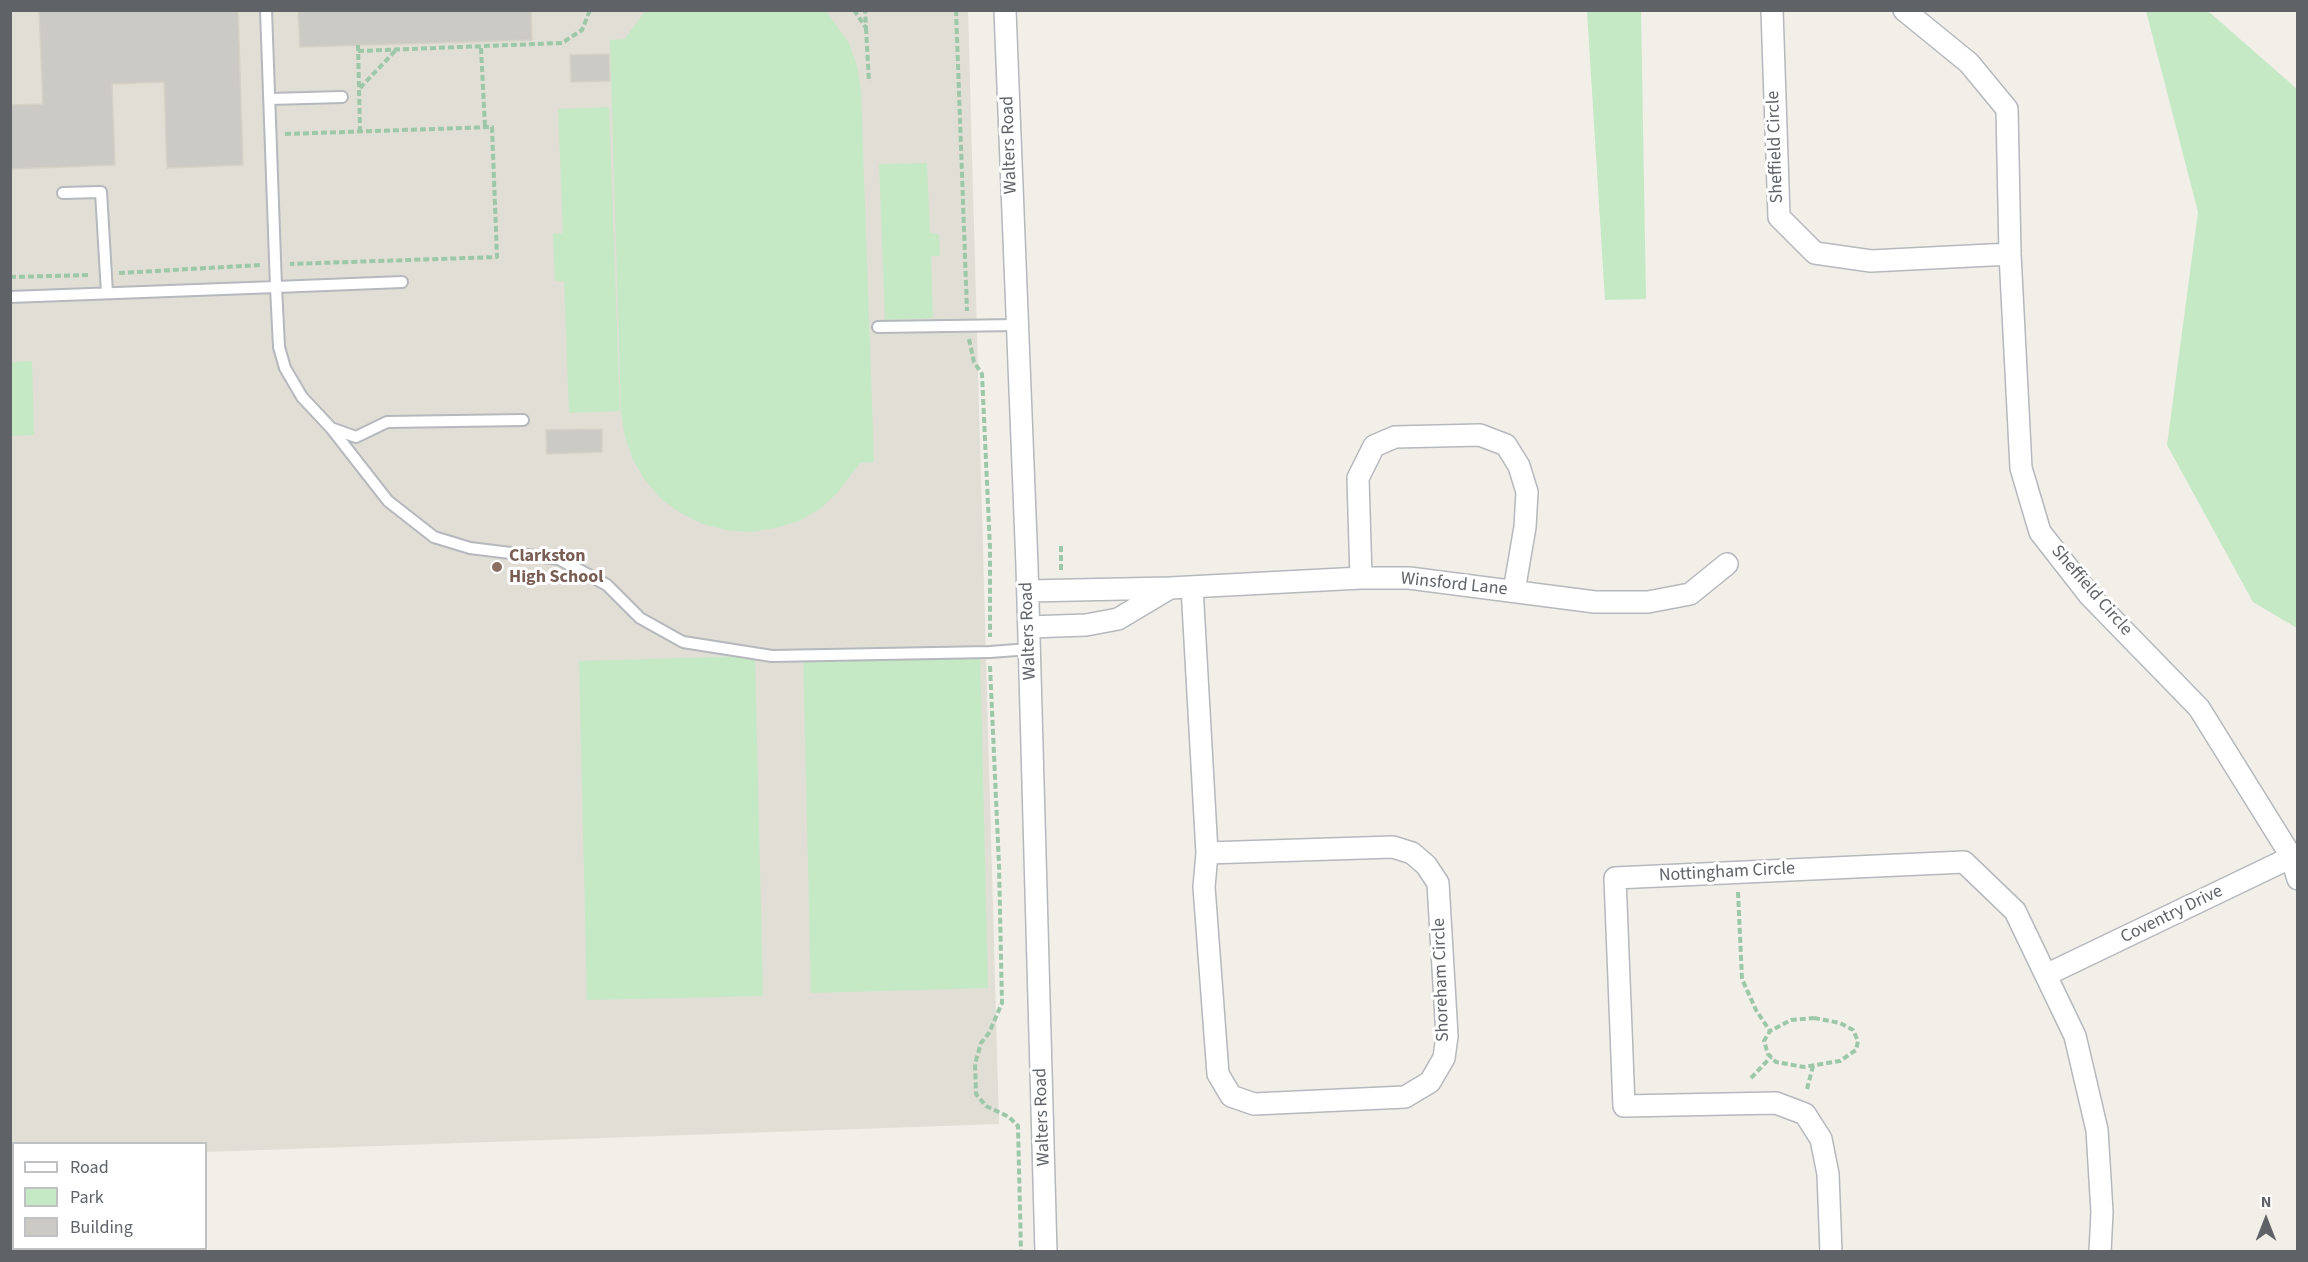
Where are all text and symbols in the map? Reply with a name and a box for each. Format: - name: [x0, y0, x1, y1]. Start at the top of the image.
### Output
- street label: Sheffield Circle: [1763, 90, 1789, 204]
- street label: Walters Road: [997, 96, 1023, 194]
- street label: Sheffield Circle: [2046, 541, 2136, 641]
- place label: Clarkston High School: [509, 546, 603, 588]
- marker: Clarkston High School: [490, 560, 504, 574]
- street label: Winsford Lane: [1400, 569, 1508, 601]
- street label: Walters Road: [1016, 582, 1042, 680]
- street label: Nottingham Circle: [1658, 859, 1796, 887]
- street label: Coventry Drive: [2117, 881, 2227, 949]
- street label: Shoreham Circle: [1429, 918, 1455, 1042]
- street label: Walters Road: [1030, 1068, 1056, 1166]
- legend: [12, 1142, 207, 1250]
- text: Road: [70, 1155, 109, 1180]
- text: Park: [70, 1185, 104, 1210]
- north arrow: [2236, 1190, 2296, 1250]
- text: N: [2261, 1191, 2271, 1213]
- text: Building: [70, 1215, 133, 1240]

